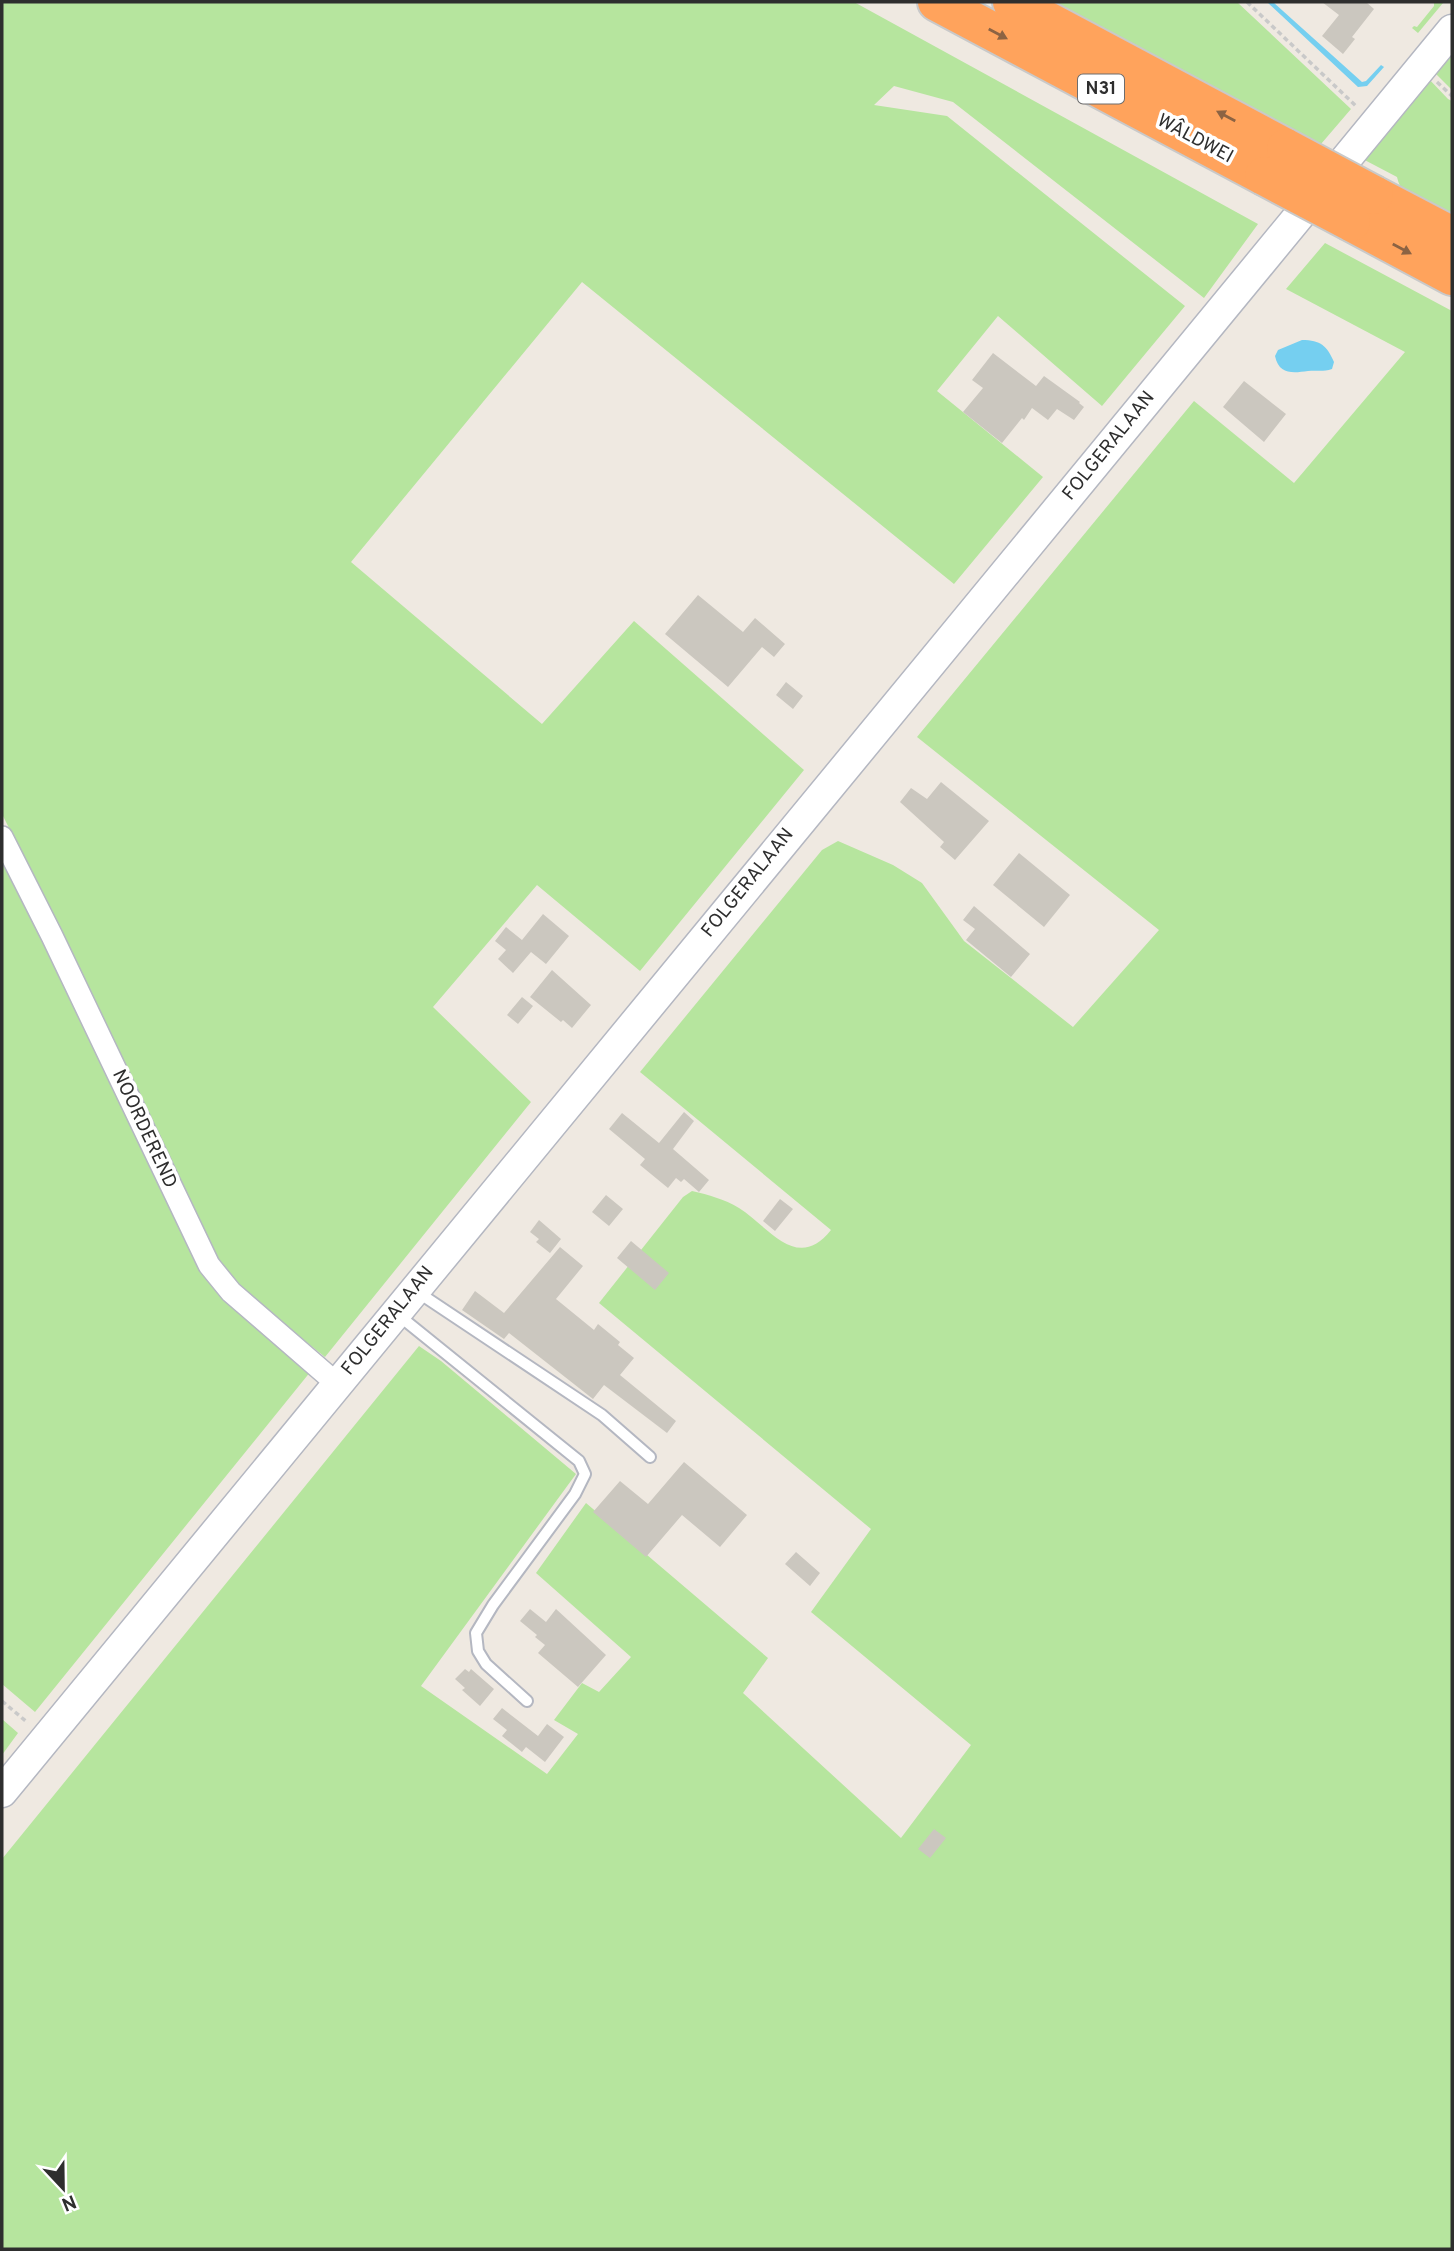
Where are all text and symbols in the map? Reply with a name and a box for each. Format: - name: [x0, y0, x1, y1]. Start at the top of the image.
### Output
- one-way arrow: [988, 28, 1007, 40]
- road number: N31: [1078, 74, 1124, 104]
- street label: WÂLDWEI: [1153, 108, 1238, 169]
- one-way arrow: [1216, 110, 1236, 122]
- one-way arrow: [1392, 243, 1411, 255]
- street label: FOLGERALAAN: [1058, 386, 1160, 506]
- street label: FOLGERALAAN: [697, 823, 799, 943]
- street label: NOORDEREND: [106, 1066, 182, 1192]
- street label: FOLGERALAAN: [337, 1261, 439, 1381]
- north arrow: [28, 2153, 98, 2223]
- text: N: [58, 2188, 79, 2216]

